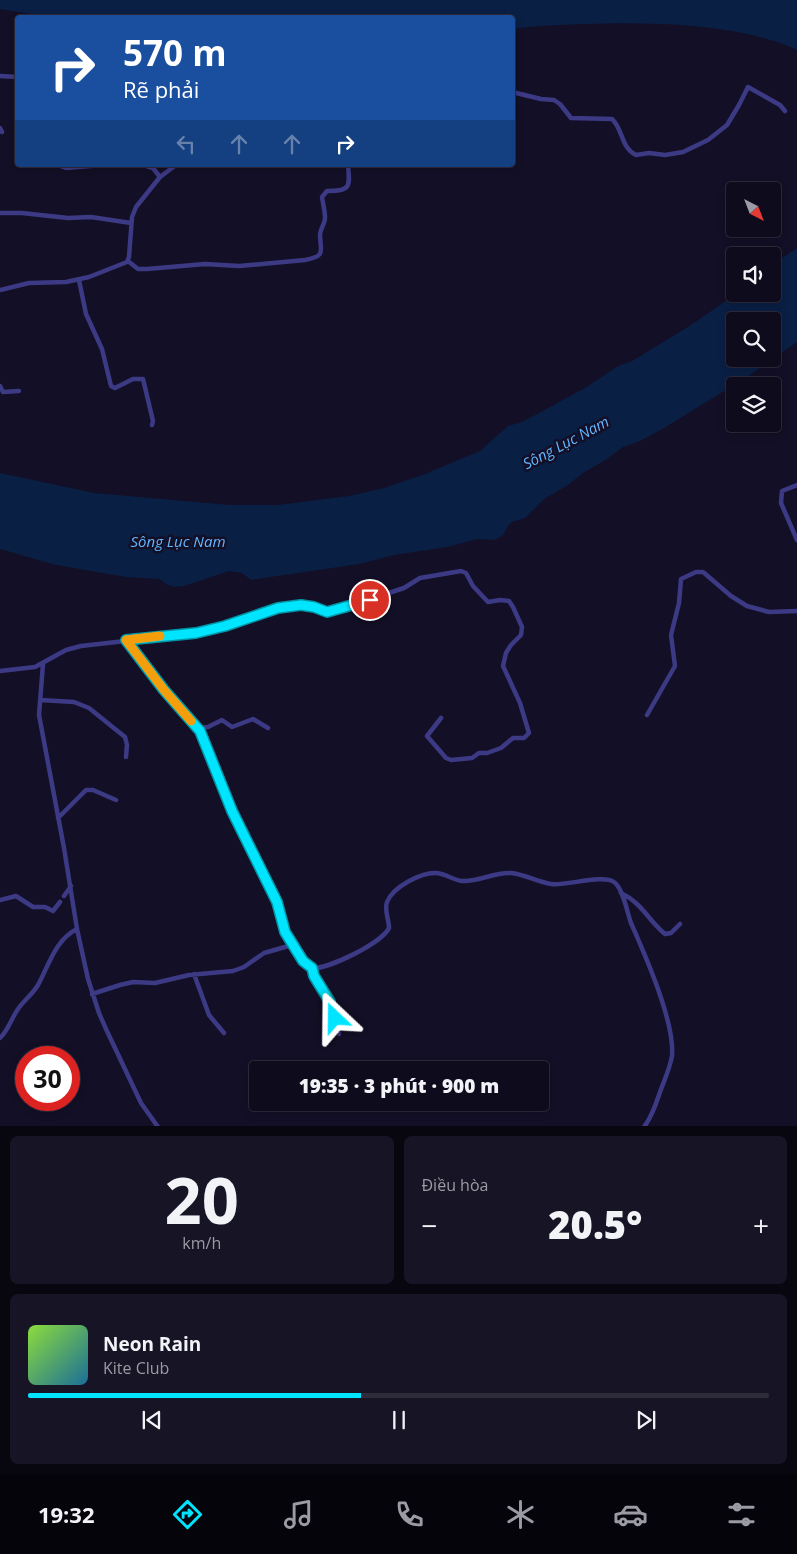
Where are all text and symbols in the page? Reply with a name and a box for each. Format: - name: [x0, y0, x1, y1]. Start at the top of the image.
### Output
- text: 570 m: [123, 29, 227, 76]
- icon: right: [40, 35, 105, 100]
- text: Rẽ phải: [123, 74, 199, 104]
- icon: left: [172, 130, 200, 158]
- icon: ahead: [225, 130, 253, 158]
- icon: ahead: [278, 130, 306, 158]
- icon: right: [331, 130, 359, 158]
- north arrow: [726, 182, 781, 238]
- map controls: [726, 182, 781, 432]
- button: sound: [726, 247, 781, 302]
- button: search: [726, 312, 781, 367]
- button: layers: [726, 377, 781, 432]
- water label: Sông Lục Nam: [519, 411, 612, 473]
- water label: Sông Lục Nam: [131, 531, 225, 551]
- pin: [349, 579, 391, 621]
- icon: arrive: [356, 586, 384, 614]
- position arrow: [308, 991, 360, 1043]
- speed limit sign: 30: [15, 1046, 80, 1111]
- text: 19:35 · 3 phút · 900 m: [299, 1073, 499, 1099]
- text: 20: [165, 1155, 239, 1243]
- text: Điều hòa: [422, 1174, 488, 1196]
- text: 20.5°: [548, 1198, 642, 1250]
- text: −: [422, 1206, 438, 1244]
- text: +: [753, 1206, 769, 1244]
- text: km/h: [182, 1232, 221, 1254]
- text: Neon Rain: [103, 1331, 201, 1357]
- text: Kite Club: [103, 1357, 169, 1379]
- icon: previous: [138, 1406, 166, 1434]
- icon: pause: [385, 1406, 413, 1434]
- icon: next: [632, 1406, 660, 1434]
- icon: directions: [170, 1497, 205, 1532]
- icon: music: [281, 1497, 316, 1532]
- icon: phone: [392, 1497, 427, 1532]
- icon: climate: [503, 1497, 538, 1532]
- icon: car: [613, 1497, 648, 1532]
- icon: filters: [724, 1497, 759, 1532]
- text: 19:32: [38, 1499, 94, 1529]

